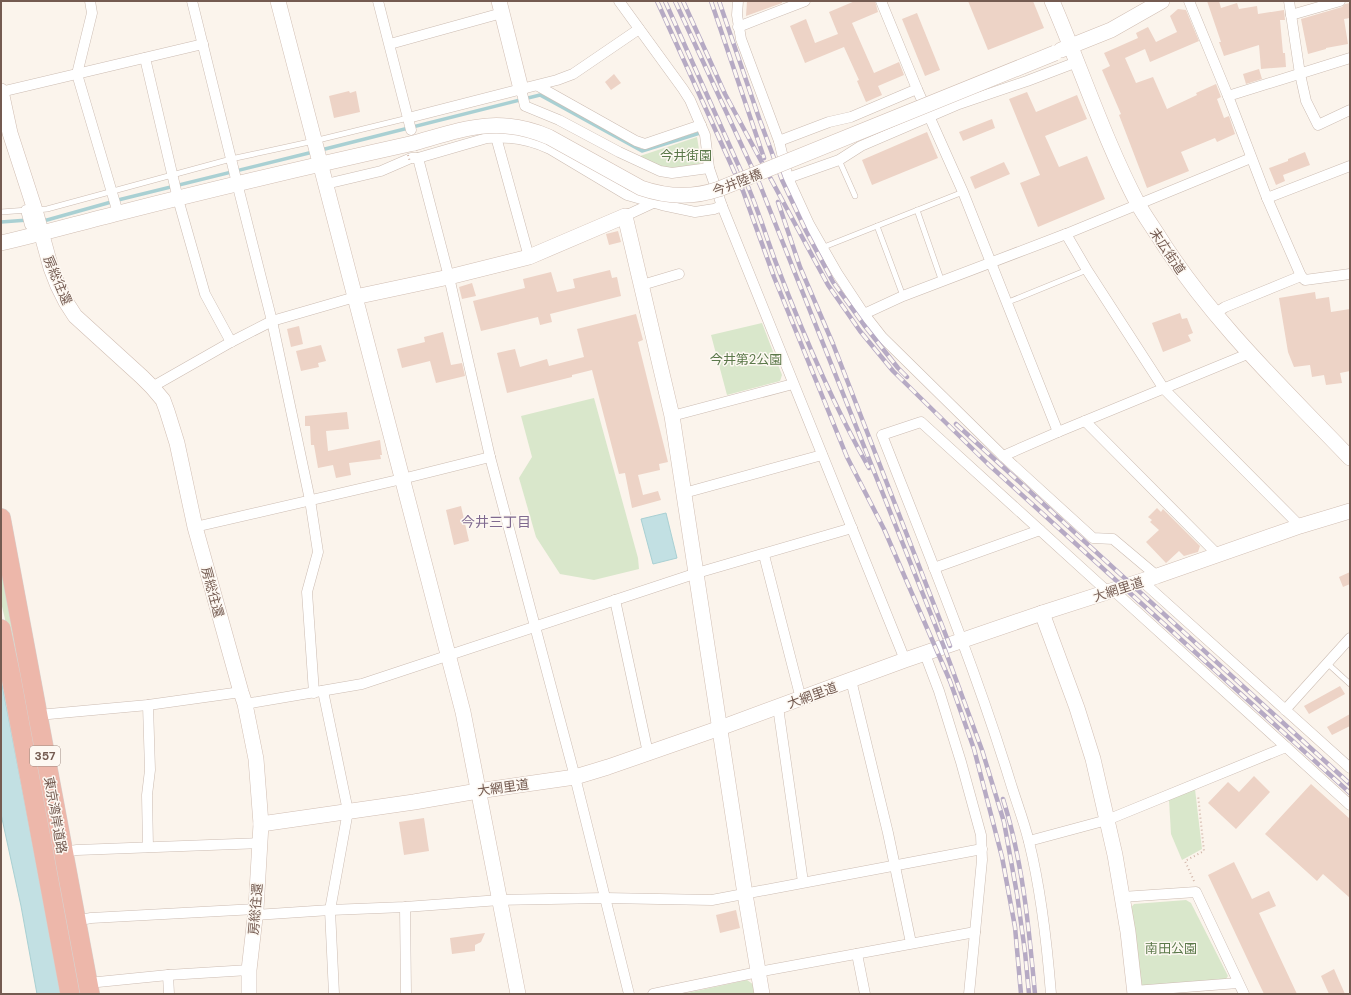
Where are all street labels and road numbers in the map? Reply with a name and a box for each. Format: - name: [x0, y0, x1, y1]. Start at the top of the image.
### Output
- street label: 今井陸橋: [710, 165, 765, 200]
- street label: 末広街道: [1146, 225, 1189, 278]
- street label: 房総往還: [40, 253, 76, 307]
- street label: 房総往還: [198, 565, 227, 619]
- street label: 大網里道: [1091, 573, 1146, 606]
- street label: 大網里道: [785, 679, 840, 712]
- road number: 357: [30, 746, 60, 766]
- street label: 東京湾岸道路: [40, 775, 71, 855]
- street label: 大網里道: [476, 775, 530, 800]
- street label: 房総往還: [245, 882, 266, 936]

